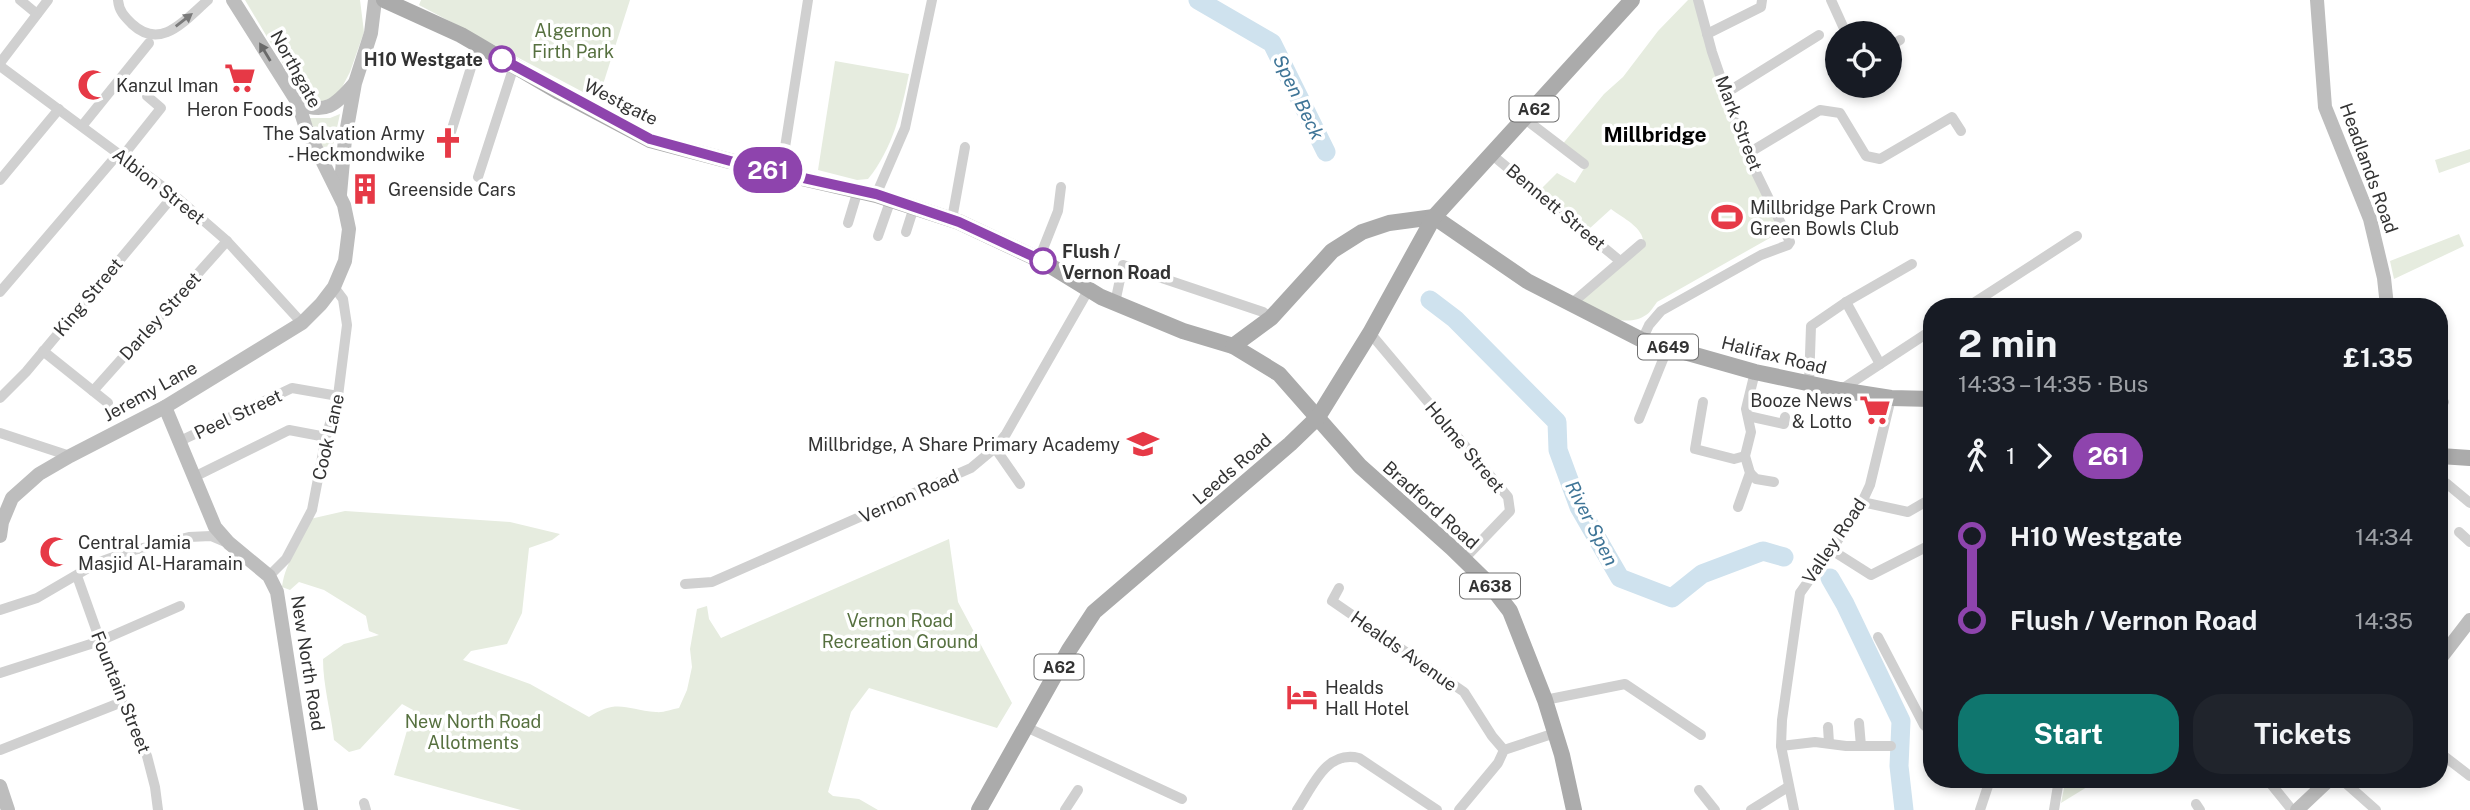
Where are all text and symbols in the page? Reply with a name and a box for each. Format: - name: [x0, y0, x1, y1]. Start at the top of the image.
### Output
- one-way arrow: [175, 13, 193, 28]
- park label: Algernon Firth Park: [532, 20, 614, 62]
- map controls: [1825, 21, 1902, 98]
- button: locate: [1825, 21, 1902, 98]
- street label: Northgate: [266, 27, 326, 111]
- one-way arrow: [259, 42, 271, 61]
- marker: H10 Westgate: [489, 46, 515, 72]
- place label: H10 Westgate: [364, 49, 483, 70]
- water label: Spen Beck: [1269, 51, 1329, 144]
- supermarket icon: Heron Foods: [223, 61, 257, 95]
- mosque icon: Kanzul Iman: [76, 68, 110, 102]
- street label: Mark Street: [1711, 73, 1767, 173]
- street label: Westgate: [581, 74, 661, 130]
- place label: Kanzul Iman: [116, 75, 218, 96]
- road number: A62: [1510, 96, 1558, 122]
- place label: Heron Foods: [187, 99, 293, 120]
- street label: Headlands Road: [2336, 100, 2402, 236]
- district label: Millbridge: [1603, 122, 1707, 147]
- place label: The Salvation Army - Heckmondwike: [263, 123, 425, 165]
- church icon: The Salvation Army - Heckmondwike: [431, 126, 465, 160]
- street label: Albion Street: [109, 144, 209, 228]
- line badge: 261: [728, 147, 808, 193]
- text: 261: [747, 156, 789, 184]
- street label: Bennett Street: [1502, 159, 1610, 255]
- building icon: Greenside Cars: [348, 172, 382, 206]
- place label: Greenside Cars: [388, 179, 516, 200]
- place label: Millbridge Park Crown Green Bowls Club: [1750, 197, 1936, 239]
- sports icon: Millbridge Park Crown Green Bowls Club: [1710, 200, 1744, 234]
- place label: Flush / Vernon Road: [1062, 241, 1171, 283]
- marker: Flush / Vernon Road: [1030, 248, 1056, 274]
- street label: King Street: [49, 254, 127, 340]
- street label: Darley Street: [115, 268, 205, 364]
- text: 2 min: [1958, 321, 2058, 366]
- street label: Halifax Road: [1719, 332, 1829, 378]
- road number: A649: [1638, 334, 1698, 360]
- text: £1.35: [2343, 342, 2413, 373]
- street label: Jeremy Lane: [99, 357, 201, 425]
- text: 14:33 – 14:35 · Bus: [1958, 370, 2148, 397]
- street label: Peel Street: [191, 385, 285, 443]
- place label: Booze News & Lotto: [1750, 390, 1852, 432]
- street label: Cook Lane: [308, 392, 348, 482]
- supermarket icon: Booze News & Lotto: [1858, 393, 1892, 427]
- street label: Holme Street: [1421, 397, 1509, 497]
- school or university icon: Millbridge, A Share Primary Academy: [1126, 427, 1160, 461]
- street label: Leeds Road: [1188, 429, 1276, 509]
- place label: Millbridge, A Share Primary Academy: [808, 434, 1120, 455]
- icon: walk: [1958, 437, 1996, 475]
- icon: forward: [2025, 437, 2063, 475]
- text: 1: [2006, 442, 2015, 469]
- text: 261: [2087, 442, 2129, 470]
- street label: Bradford Road: [1379, 457, 1483, 553]
- street label: Vernon Road: [856, 465, 962, 527]
- water label: River Spen: [1561, 477, 1623, 569]
- street label: Valley Road: [1798, 494, 1870, 588]
- text: H10 Westgate: [2010, 521, 2182, 552]
- text: 14:34: [2355, 523, 2413, 550]
- place label: Central Jamia Masjid Al-Haramain: [78, 532, 243, 574]
- mosque icon: Central Jamia Masjid Al-Haramain: [38, 535, 72, 569]
- road number: A638: [1460, 573, 1520, 598]
- street label: New North Road: [287, 594, 329, 732]
- text: Flush / Vernon Road: [2010, 605, 2257, 636]
- street label: Healds Avenue: [1347, 607, 1461, 695]
- text: 14:35: [2355, 607, 2413, 634]
- park label: Vernon Road Recreation Ground: [822, 610, 978, 652]
- street label: Fountain Street: [87, 628, 155, 756]
- road number: A62: [1034, 654, 1084, 680]
- place label: Healds Hall Hotel: [1325, 677, 1410, 719]
- hotel icon: Healds Hall Hotel: [1285, 680, 1319, 714]
- button: Start: [1958, 694, 2179, 774]
- button: Tickets: [2193, 694, 2413, 774]
- park label: New North Road Allotments: [405, 711, 541, 753]

